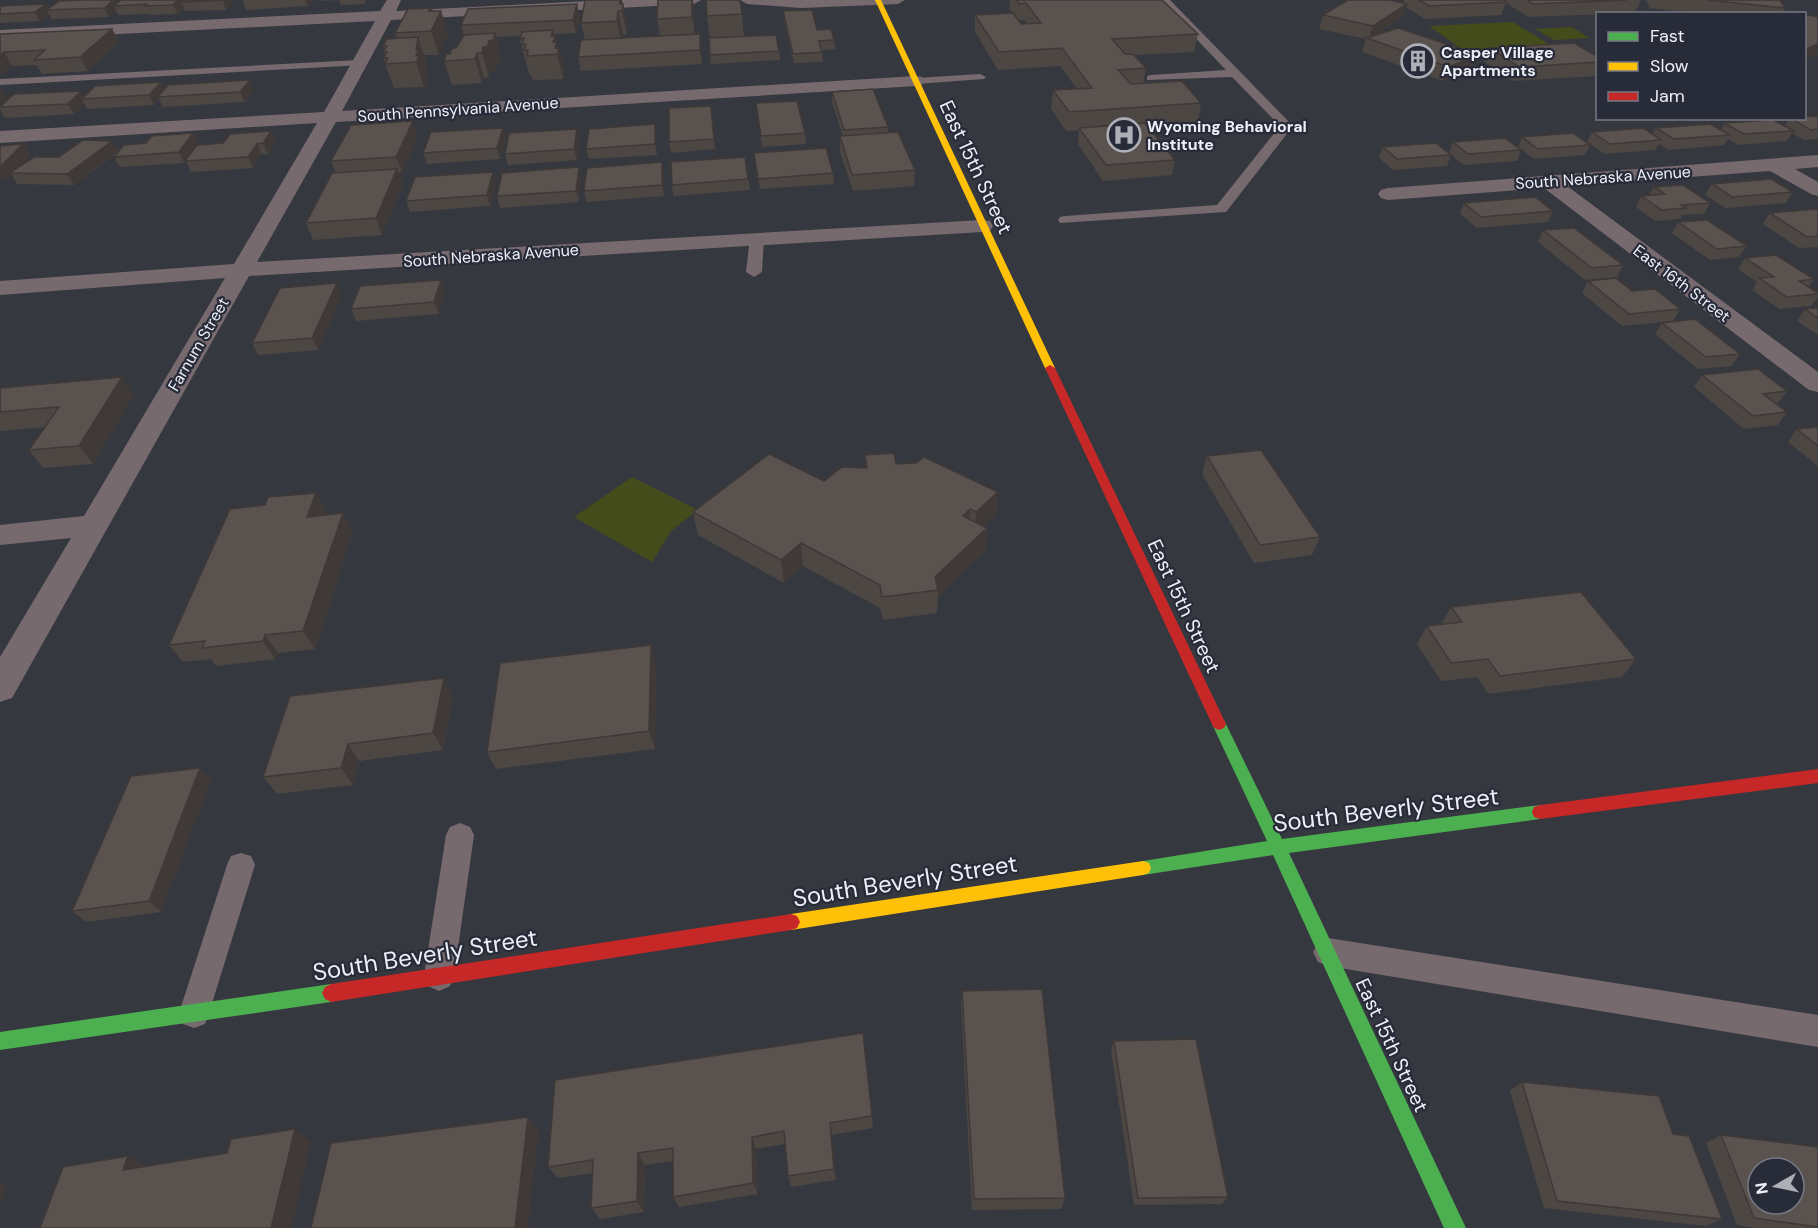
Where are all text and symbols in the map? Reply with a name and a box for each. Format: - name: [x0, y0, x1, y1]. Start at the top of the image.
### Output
- legend: [1596, 12, 1806, 120]
- text: Fast: [1650, 24, 1685, 48]
- place label: Casper Village Apartments: [1441, 42, 1554, 81]
- building icon: Casper Village Apartments: [1400, 43, 1436, 79]
- text: Slow: [1650, 54, 1689, 78]
- text: Jam: [1650, 84, 1685, 108]
- street label: South Pennsylvania Avenue: [357, 92, 559, 127]
- street label: East 15th Street: [934, 96, 1018, 238]
- place label: Wyoming Behavioral Institute: [1147, 116, 1307, 155]
- hospital icon: Wyoming Behavioral Institute: [1106, 117, 1142, 153]
- street label: South Nebraska Avenue: [1515, 161, 1691, 194]
- street label: South Nebraska Avenue: [403, 239, 579, 272]
- street label: East 16th Street: [1629, 240, 1734, 327]
- street label: Farnum Street: [163, 294, 234, 395]
- street label: East 15th Street: [1142, 535, 1226, 677]
- street label: South Beverly Street: [1272, 780, 1500, 839]
- street label: South Beverly Street: [791, 847, 1019, 914]
- street label: South Beverly Street: [311, 921, 539, 988]
- street label: East 15th Street: [1350, 974, 1434, 1116]
- north arrow: [1746, 1156, 1806, 1216]
- text: N: [1750, 1181, 1773, 1196]

